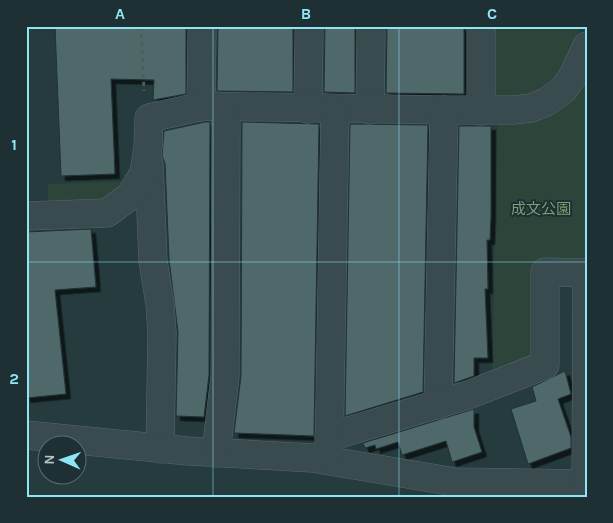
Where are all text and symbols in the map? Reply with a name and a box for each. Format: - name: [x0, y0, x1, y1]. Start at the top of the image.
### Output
- text: A: [115, 4, 125, 23]
- text: B: [301, 4, 311, 23]
- text: C: [487, 4, 497, 23]
- text: 1: [11, 135, 17, 154]
- park label: 成文公園: [511, 200, 571, 218]
- text: 2: [9, 369, 19, 388]
- north arrow: [38, 436, 88, 486]
- text: N: [41, 454, 58, 465]

